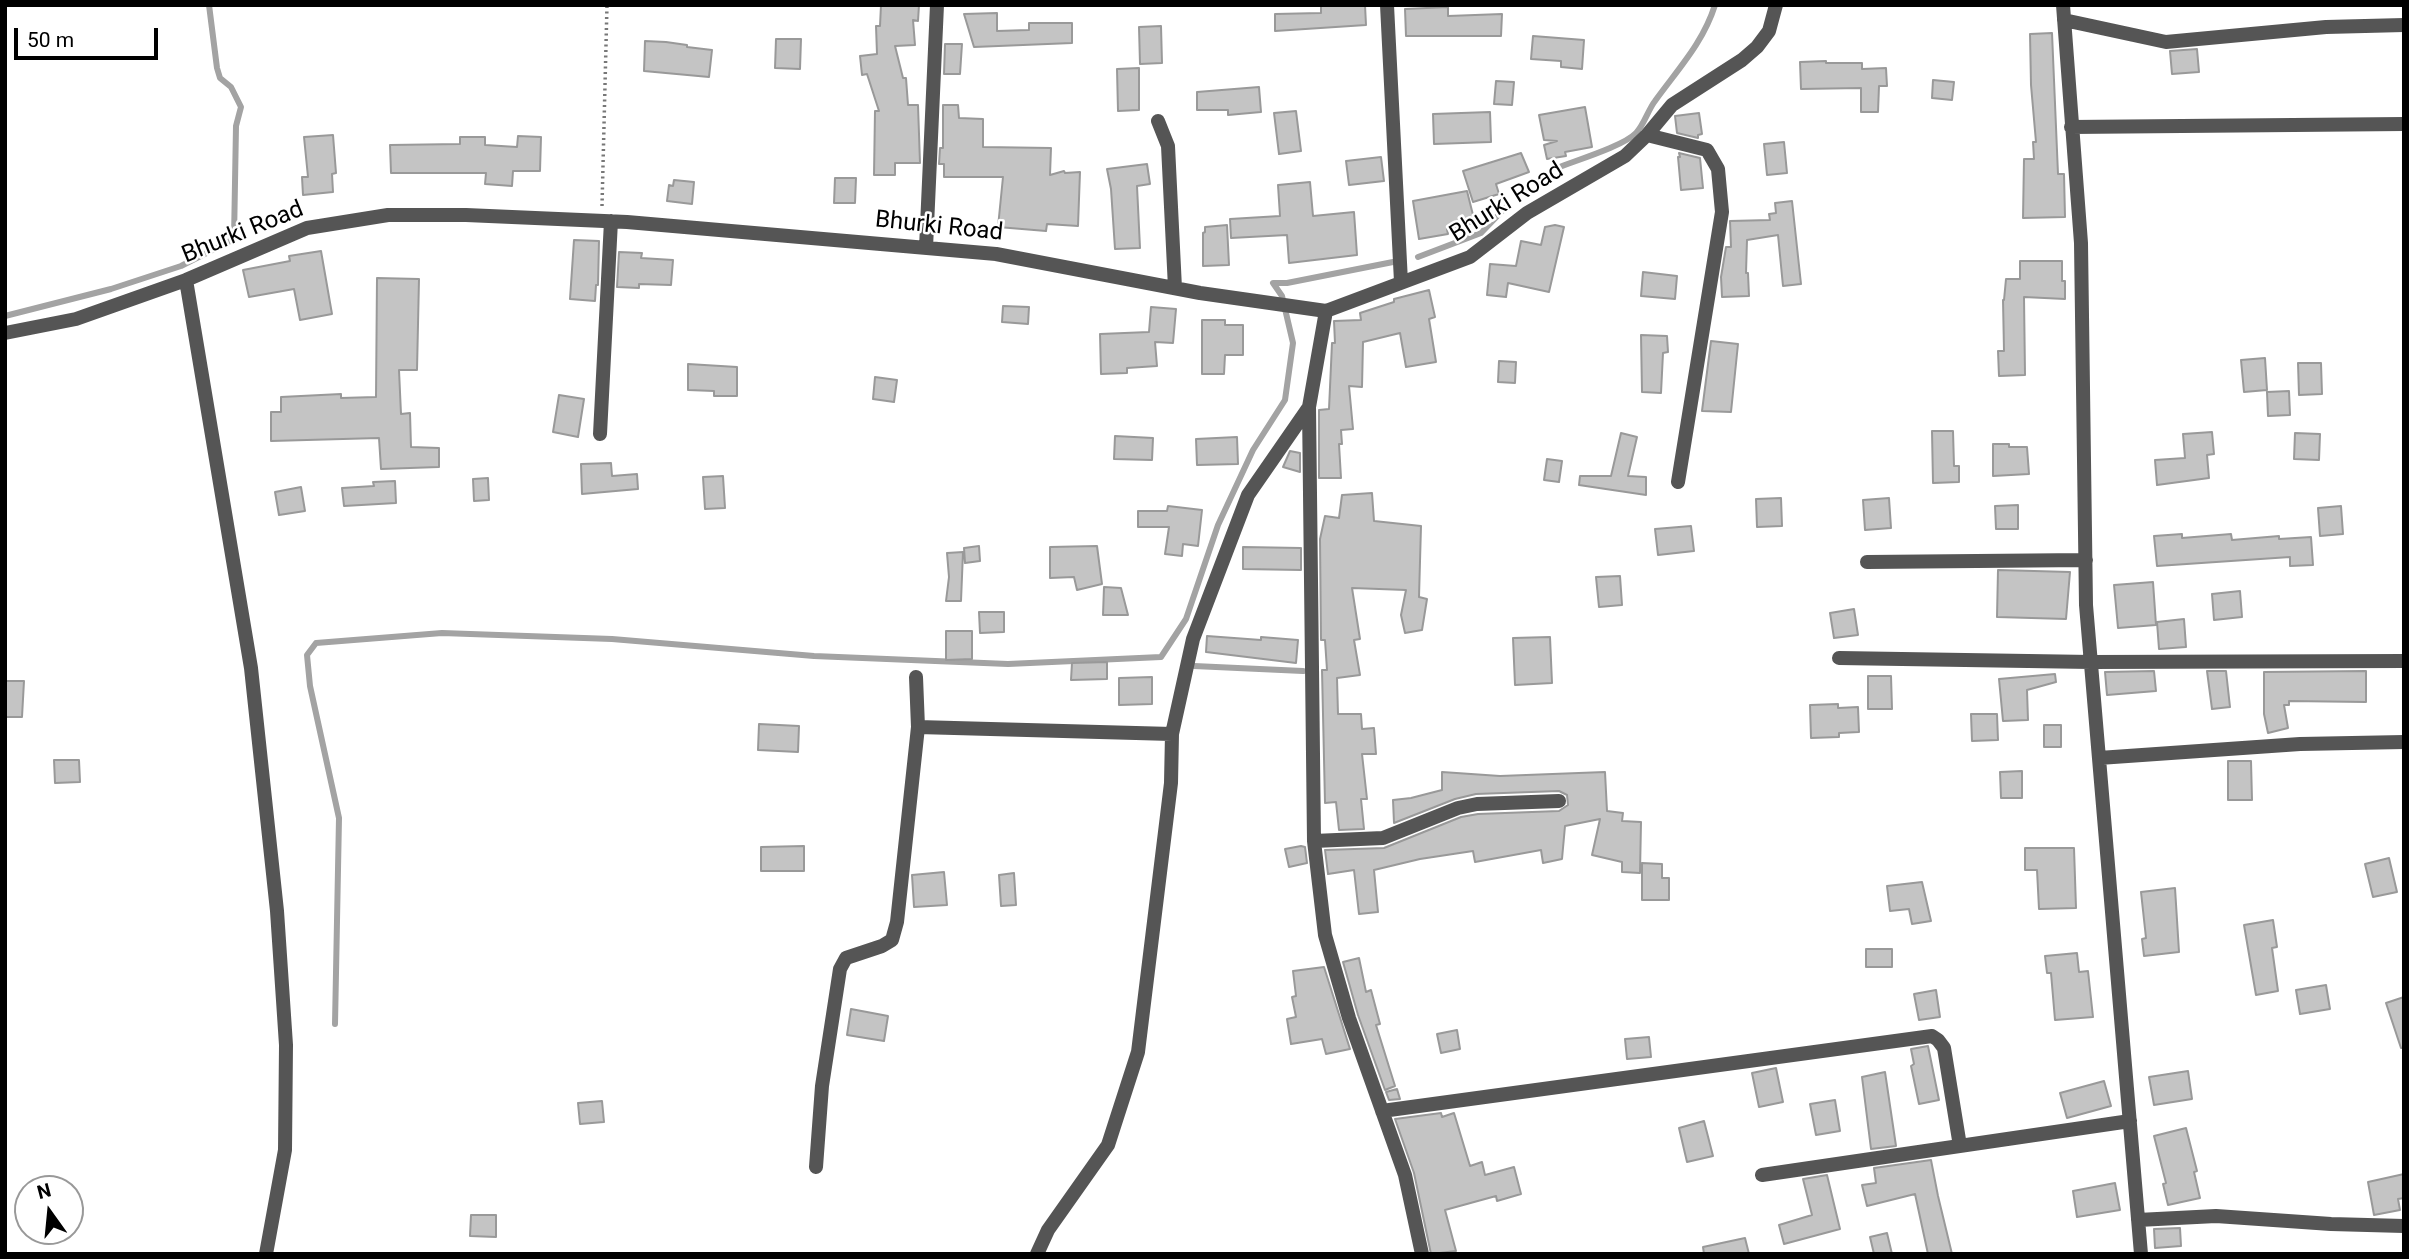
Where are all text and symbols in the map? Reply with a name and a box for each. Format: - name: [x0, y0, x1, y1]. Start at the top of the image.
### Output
- scale bar: [18, 14, 161, 58]
- text: 50 m: [27, 28, 74, 52]
- street label: Bhurki Road: [1445, 157, 1569, 249]
- street label: Bhurki Road: [178, 196, 308, 270]
- street label: Bhurki Road: [874, 206, 1004, 248]
- north arrow: [14, 1175, 84, 1245]
- text: N: [35, 1178, 53, 1204]

